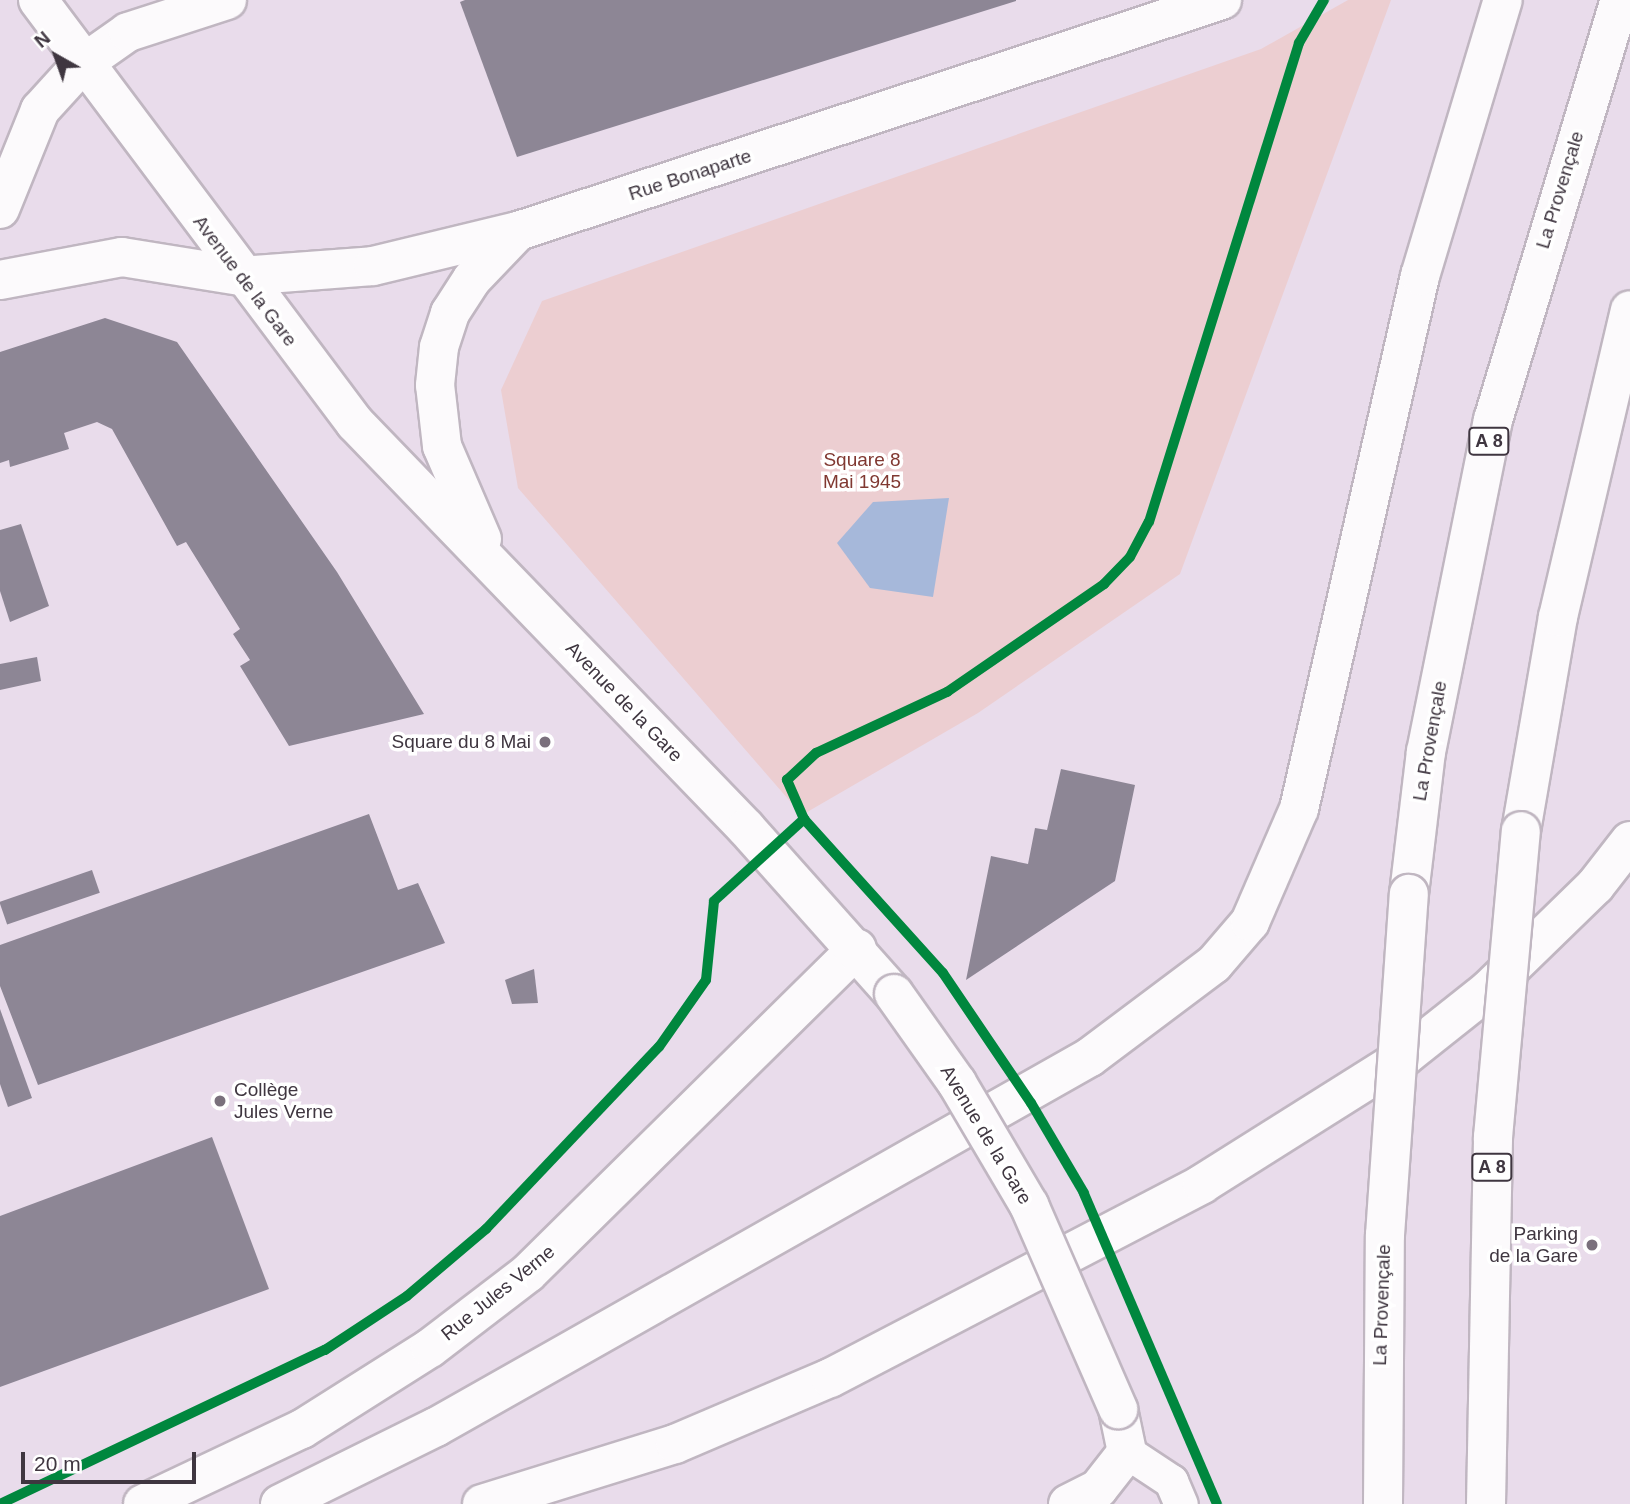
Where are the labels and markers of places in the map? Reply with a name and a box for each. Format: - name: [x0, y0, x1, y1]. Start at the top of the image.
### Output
- place label: Square du 8 Mai: [392, 731, 531, 753]
- marker: Square du 8 Mai: [537, 734, 553, 750]
- place label: Collège Jules Verne: [234, 1079, 333, 1123]
- marker: Collège Jules Verne: [212, 1093, 228, 1109]
- place label: Parking de la Gare: [1489, 1223, 1578, 1267]
- marker: Parking de la Gare: [1584, 1237, 1600, 1253]

